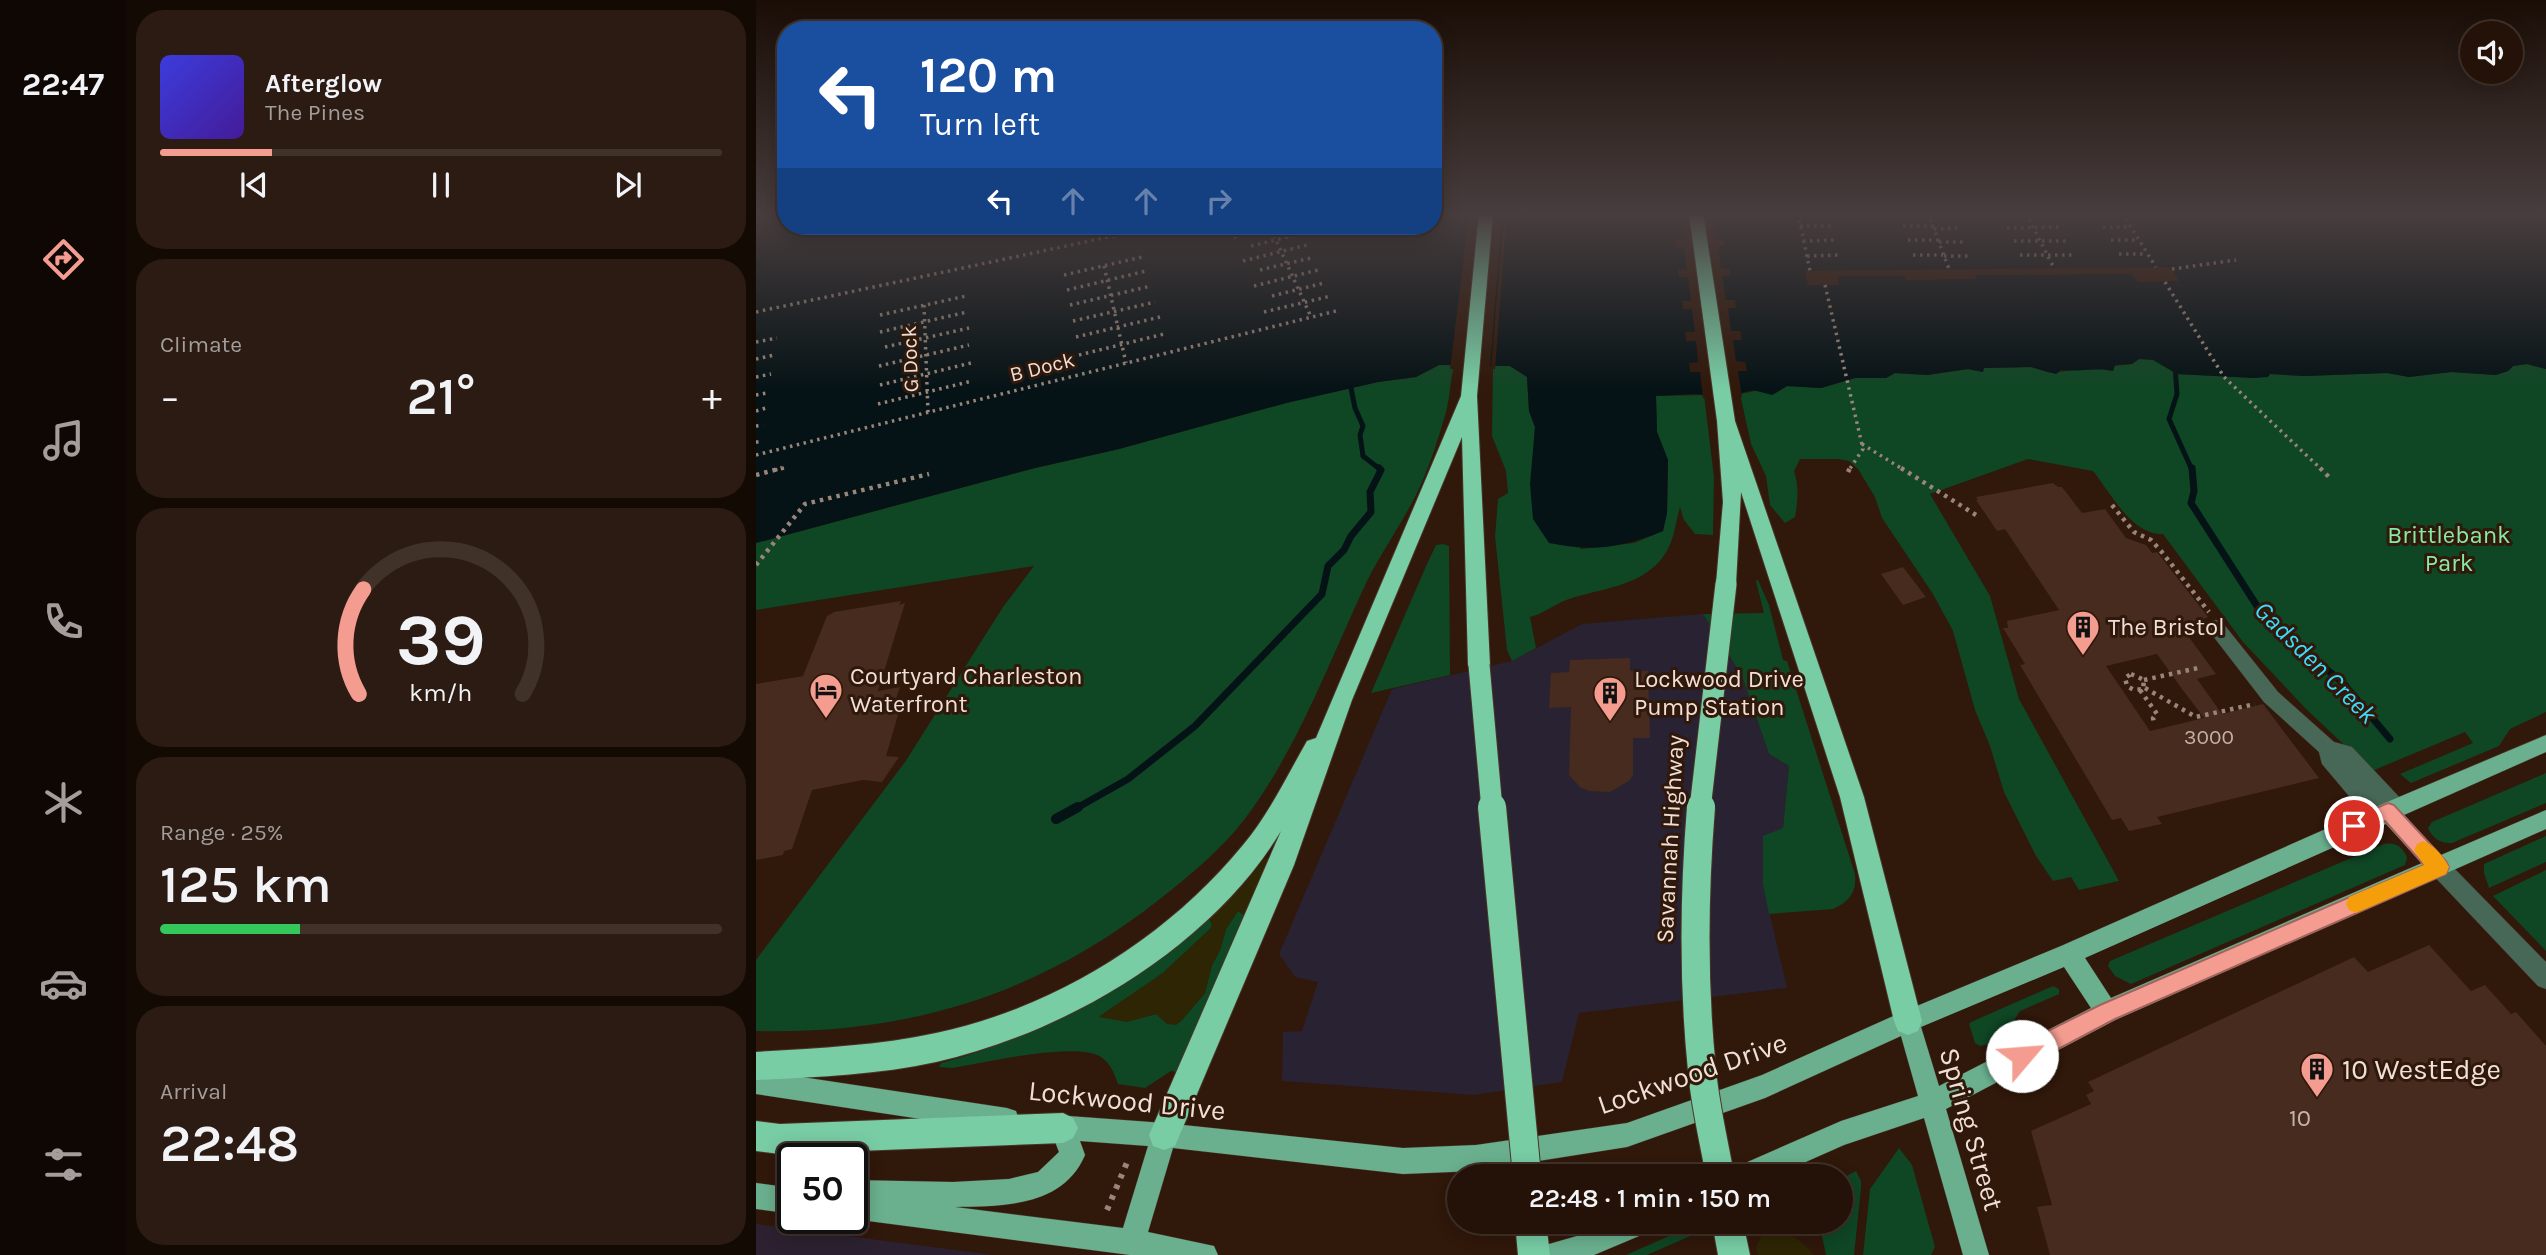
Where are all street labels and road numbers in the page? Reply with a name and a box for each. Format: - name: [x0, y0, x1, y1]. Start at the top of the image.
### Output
- street label: G Dock: [897, 325, 923, 393]
- street label: B Dock: [1007, 347, 1077, 387]
- street label: Savannah Highway: [1651, 734, 1689, 944]
- street label: Lockwood Drive: [1593, 1026, 1791, 1121]
- street label: Spring Street: [1933, 1044, 2011, 1214]
- street label: Lockwood Drive: [1027, 1074, 1227, 1127]

